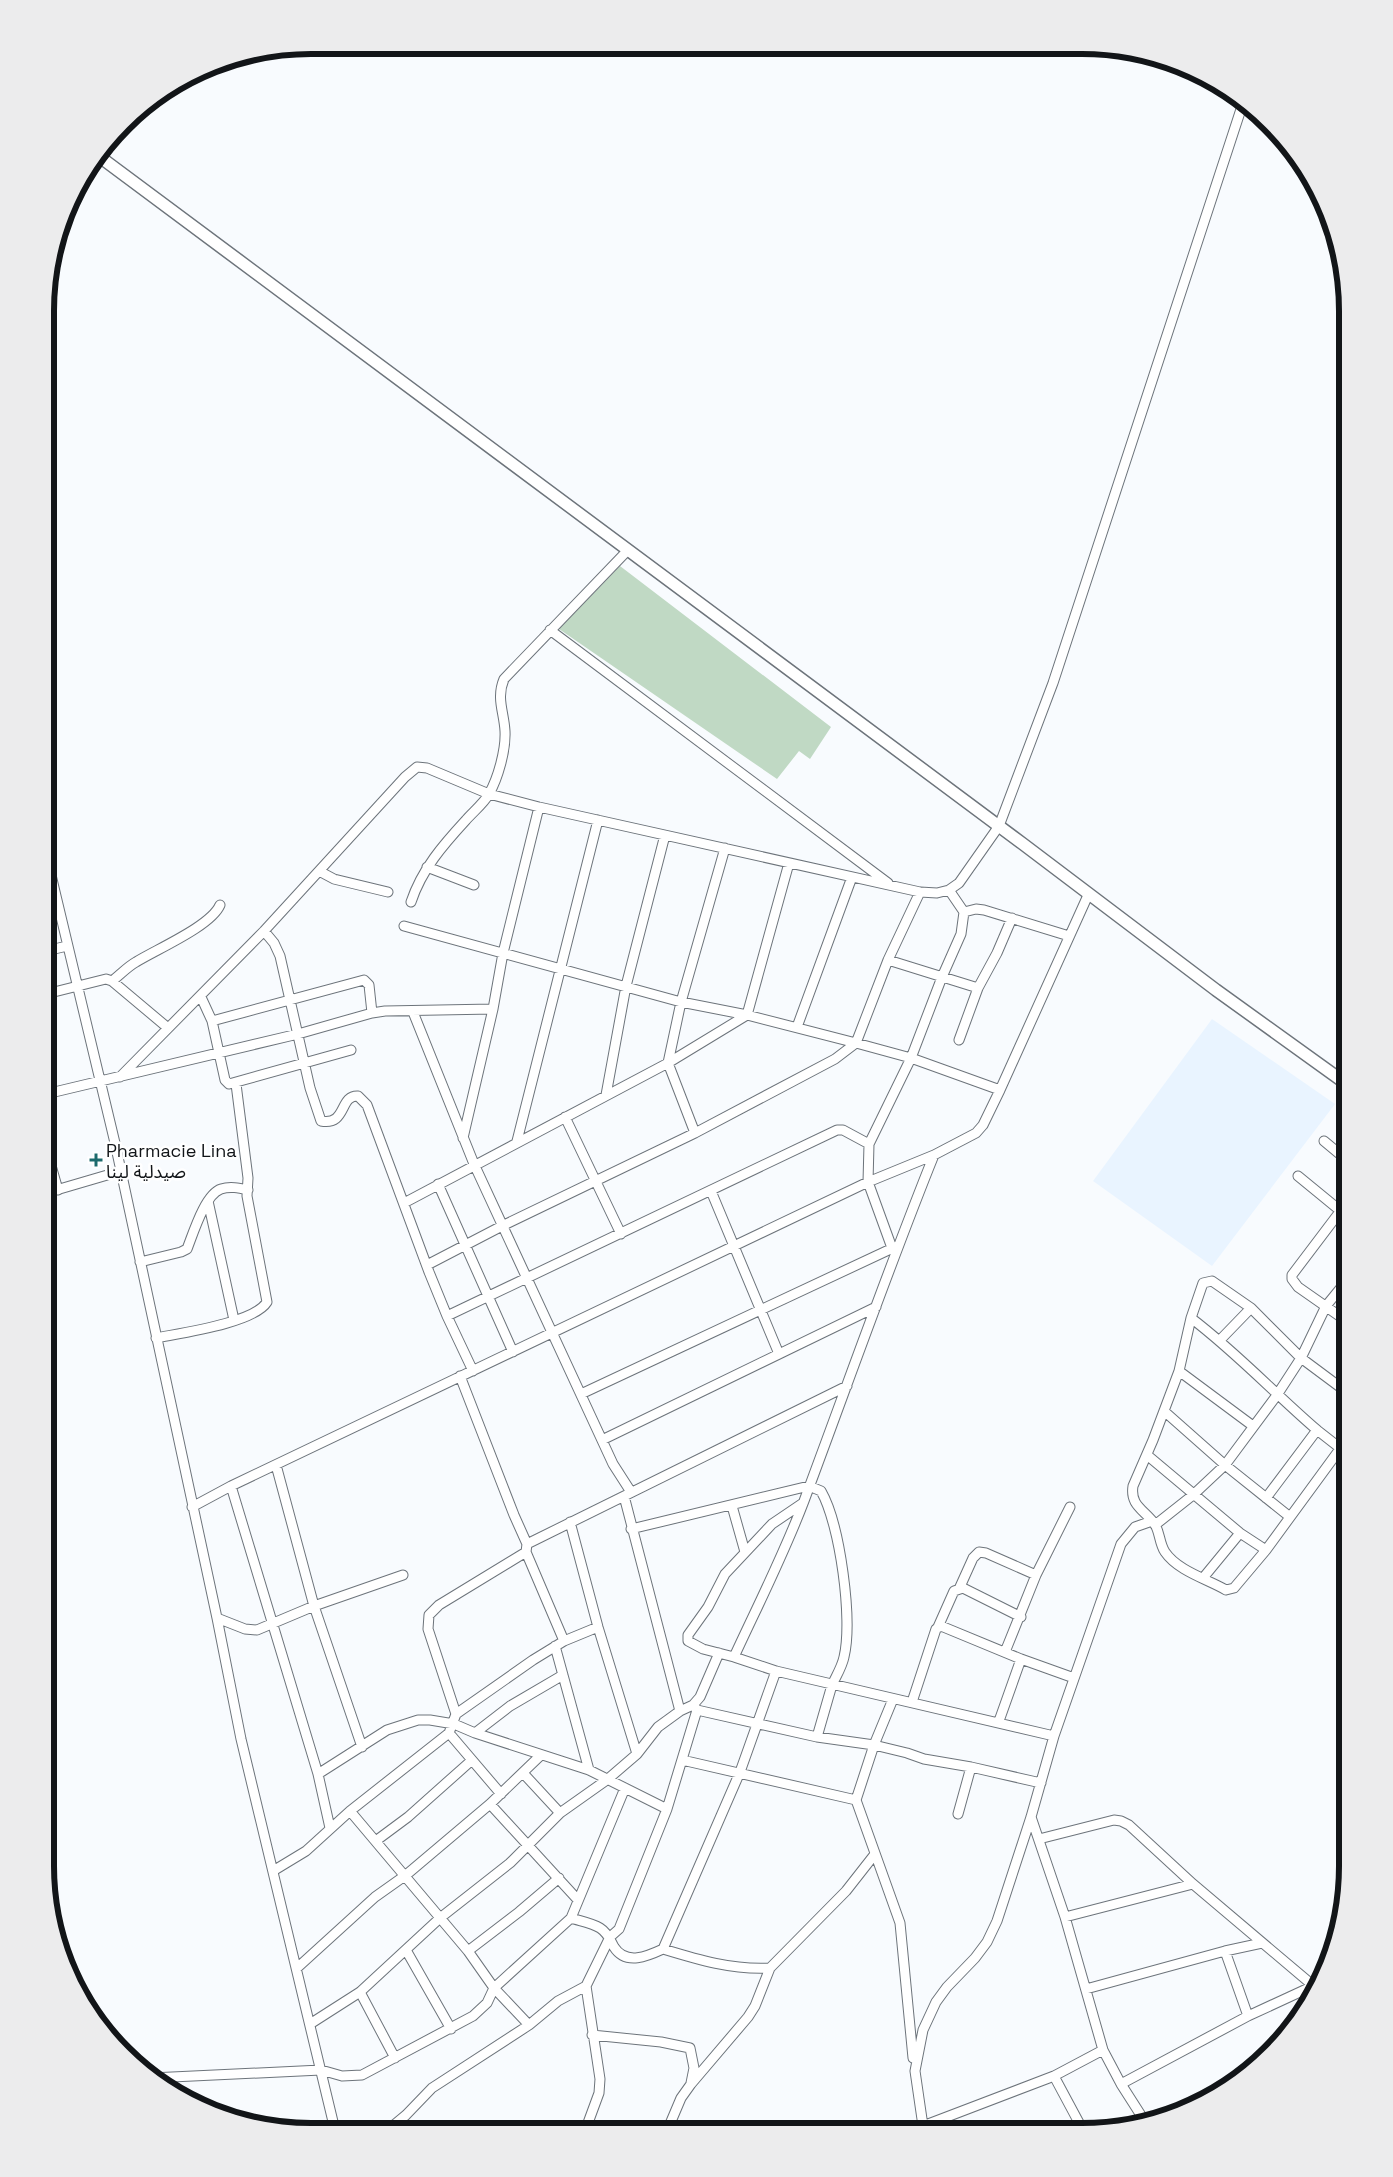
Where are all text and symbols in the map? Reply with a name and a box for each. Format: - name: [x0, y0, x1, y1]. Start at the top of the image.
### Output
- place label: Pharmacie Lina صيدلية لينا: [106, 1139, 237, 1183]
- marker: Pharmacie Lina صيدلية لينا: [90, 1154, 102, 1166]

